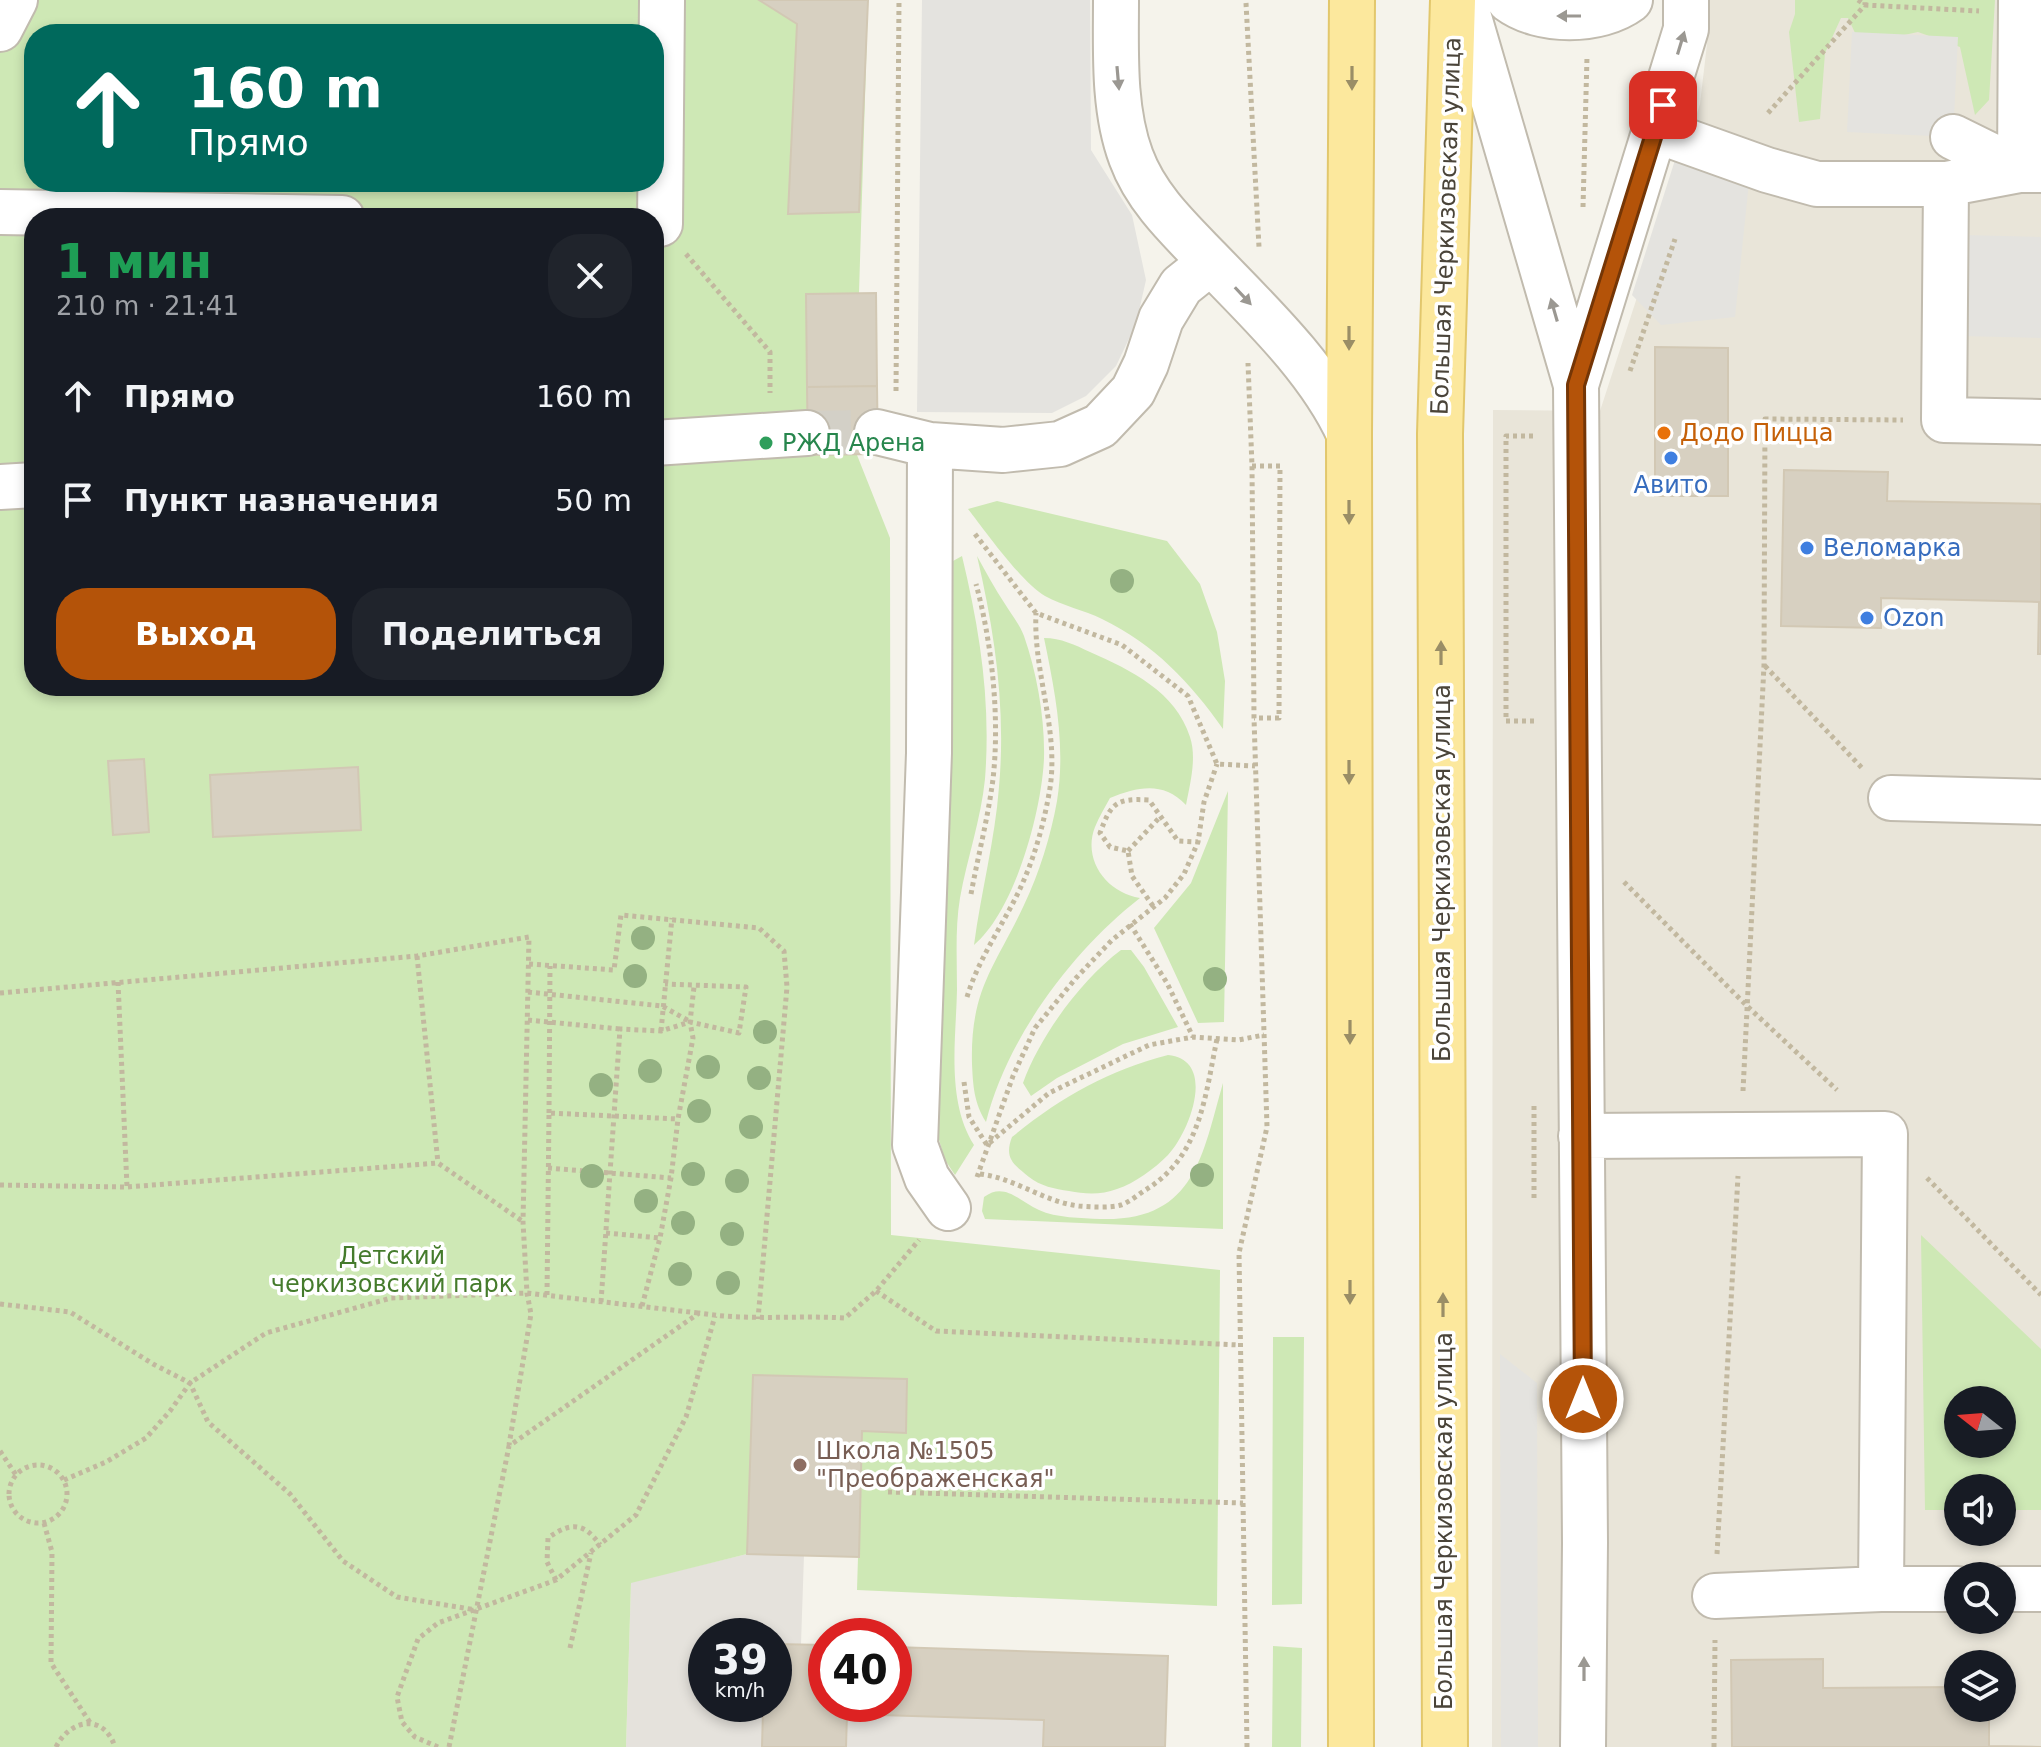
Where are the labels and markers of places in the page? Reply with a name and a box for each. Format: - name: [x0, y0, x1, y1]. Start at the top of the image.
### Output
- pin: [1629, 71, 1697, 139]
- place label: Додо Пицца: [1680, 419, 1833, 447]
- marker: Додо Пицца: [1655, 424, 1673, 442]
- place label: РЖД Арена: [782, 429, 926, 457]
- marker: РЖД Арена: [757, 434, 775, 452]
- marker: Авито: [1662, 449, 1680, 467]
- place label: Авито: [1634, 471, 1708, 499]
- place label: Веломарка: [1823, 534, 1962, 562]
- marker: Веломарка: [1798, 539, 1816, 557]
- place label: Ozon: [1883, 604, 1944, 632]
- marker: Ozon: [1858, 609, 1876, 627]
- place label: Школа №1505 "Преображенская": [816, 1437, 1054, 1493]
- marker: Школа №1505 "Преображенская": [791, 1456, 809, 1474]

